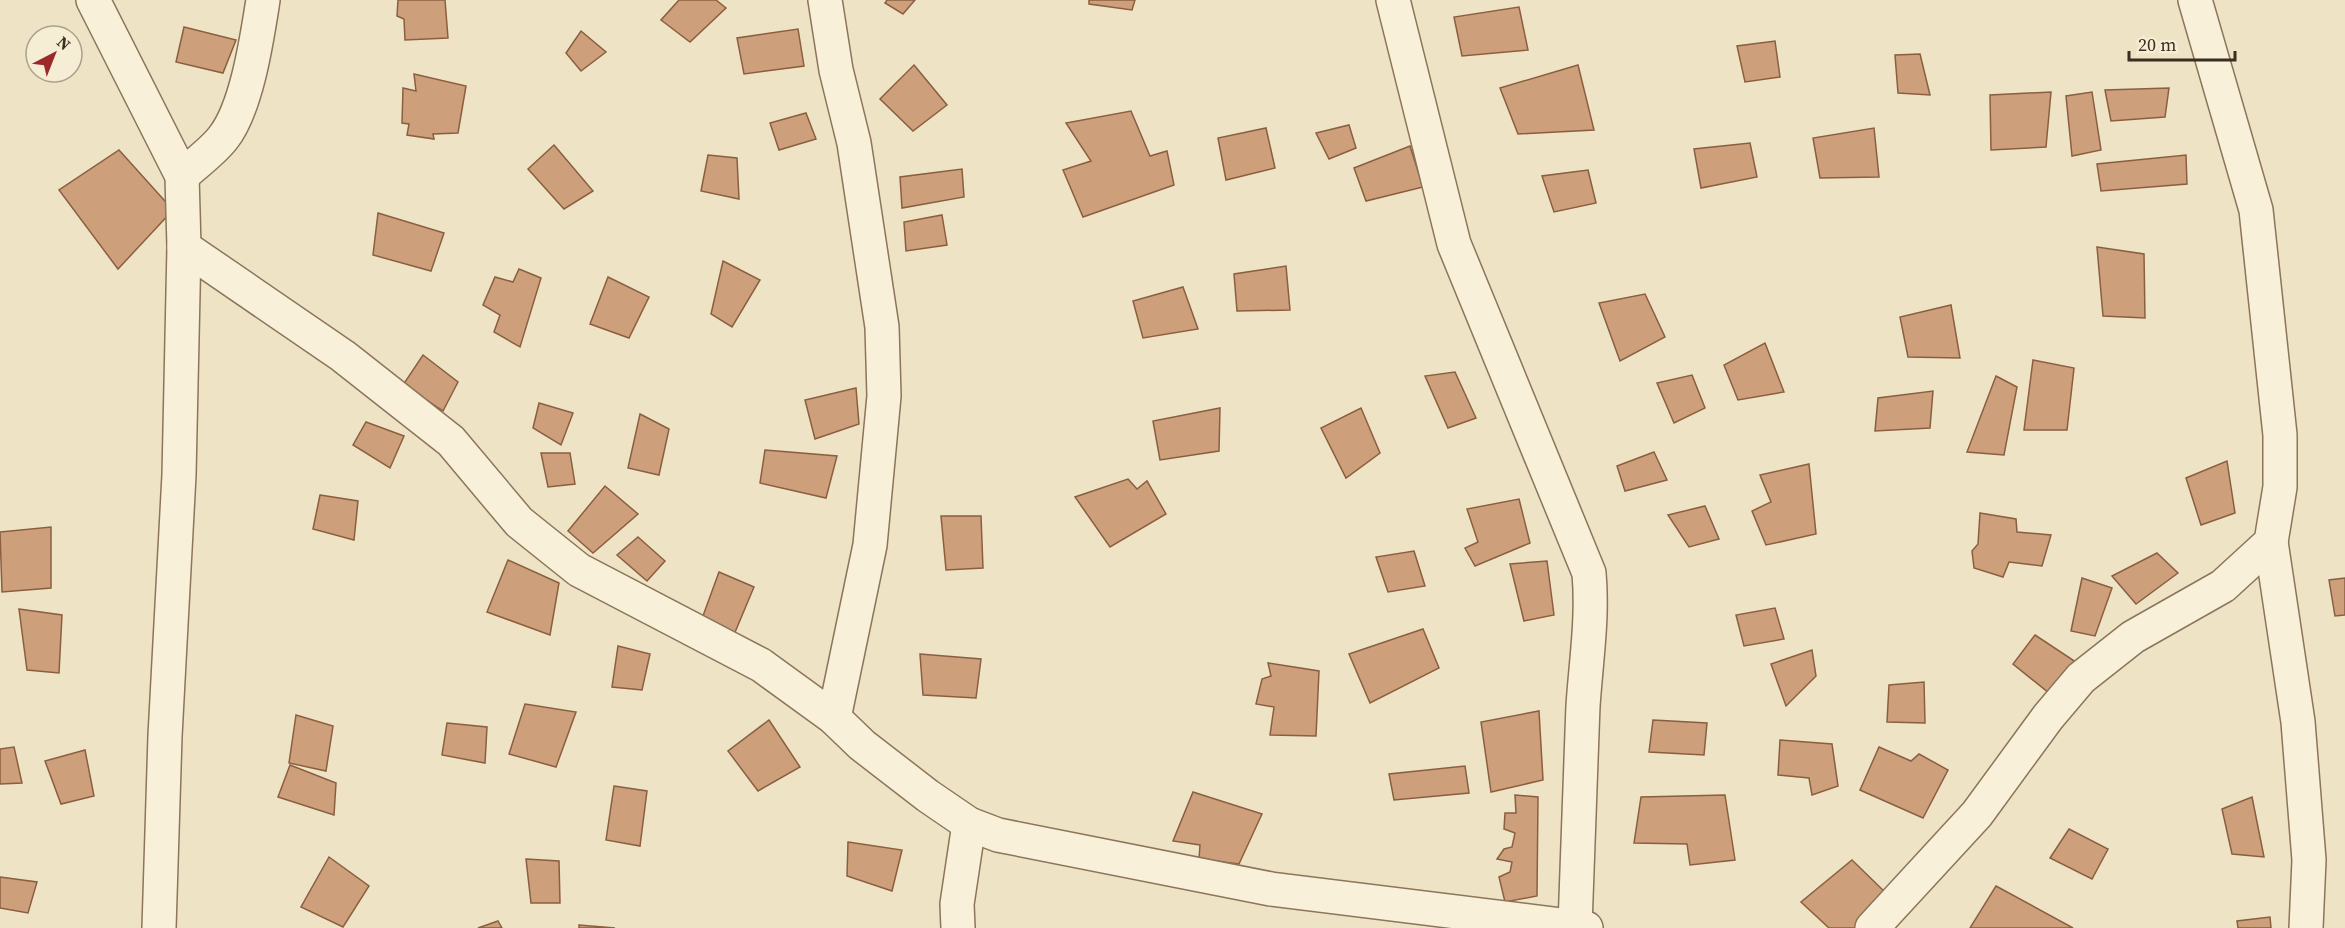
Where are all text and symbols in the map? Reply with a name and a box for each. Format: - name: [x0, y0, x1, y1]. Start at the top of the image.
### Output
- north arrow: [24, 24, 84, 84]
- scale bar: [2129, 24, 2236, 62]
- text: N: [52, 31, 76, 55]
- text: 20 m: [2138, 32, 2176, 57]

